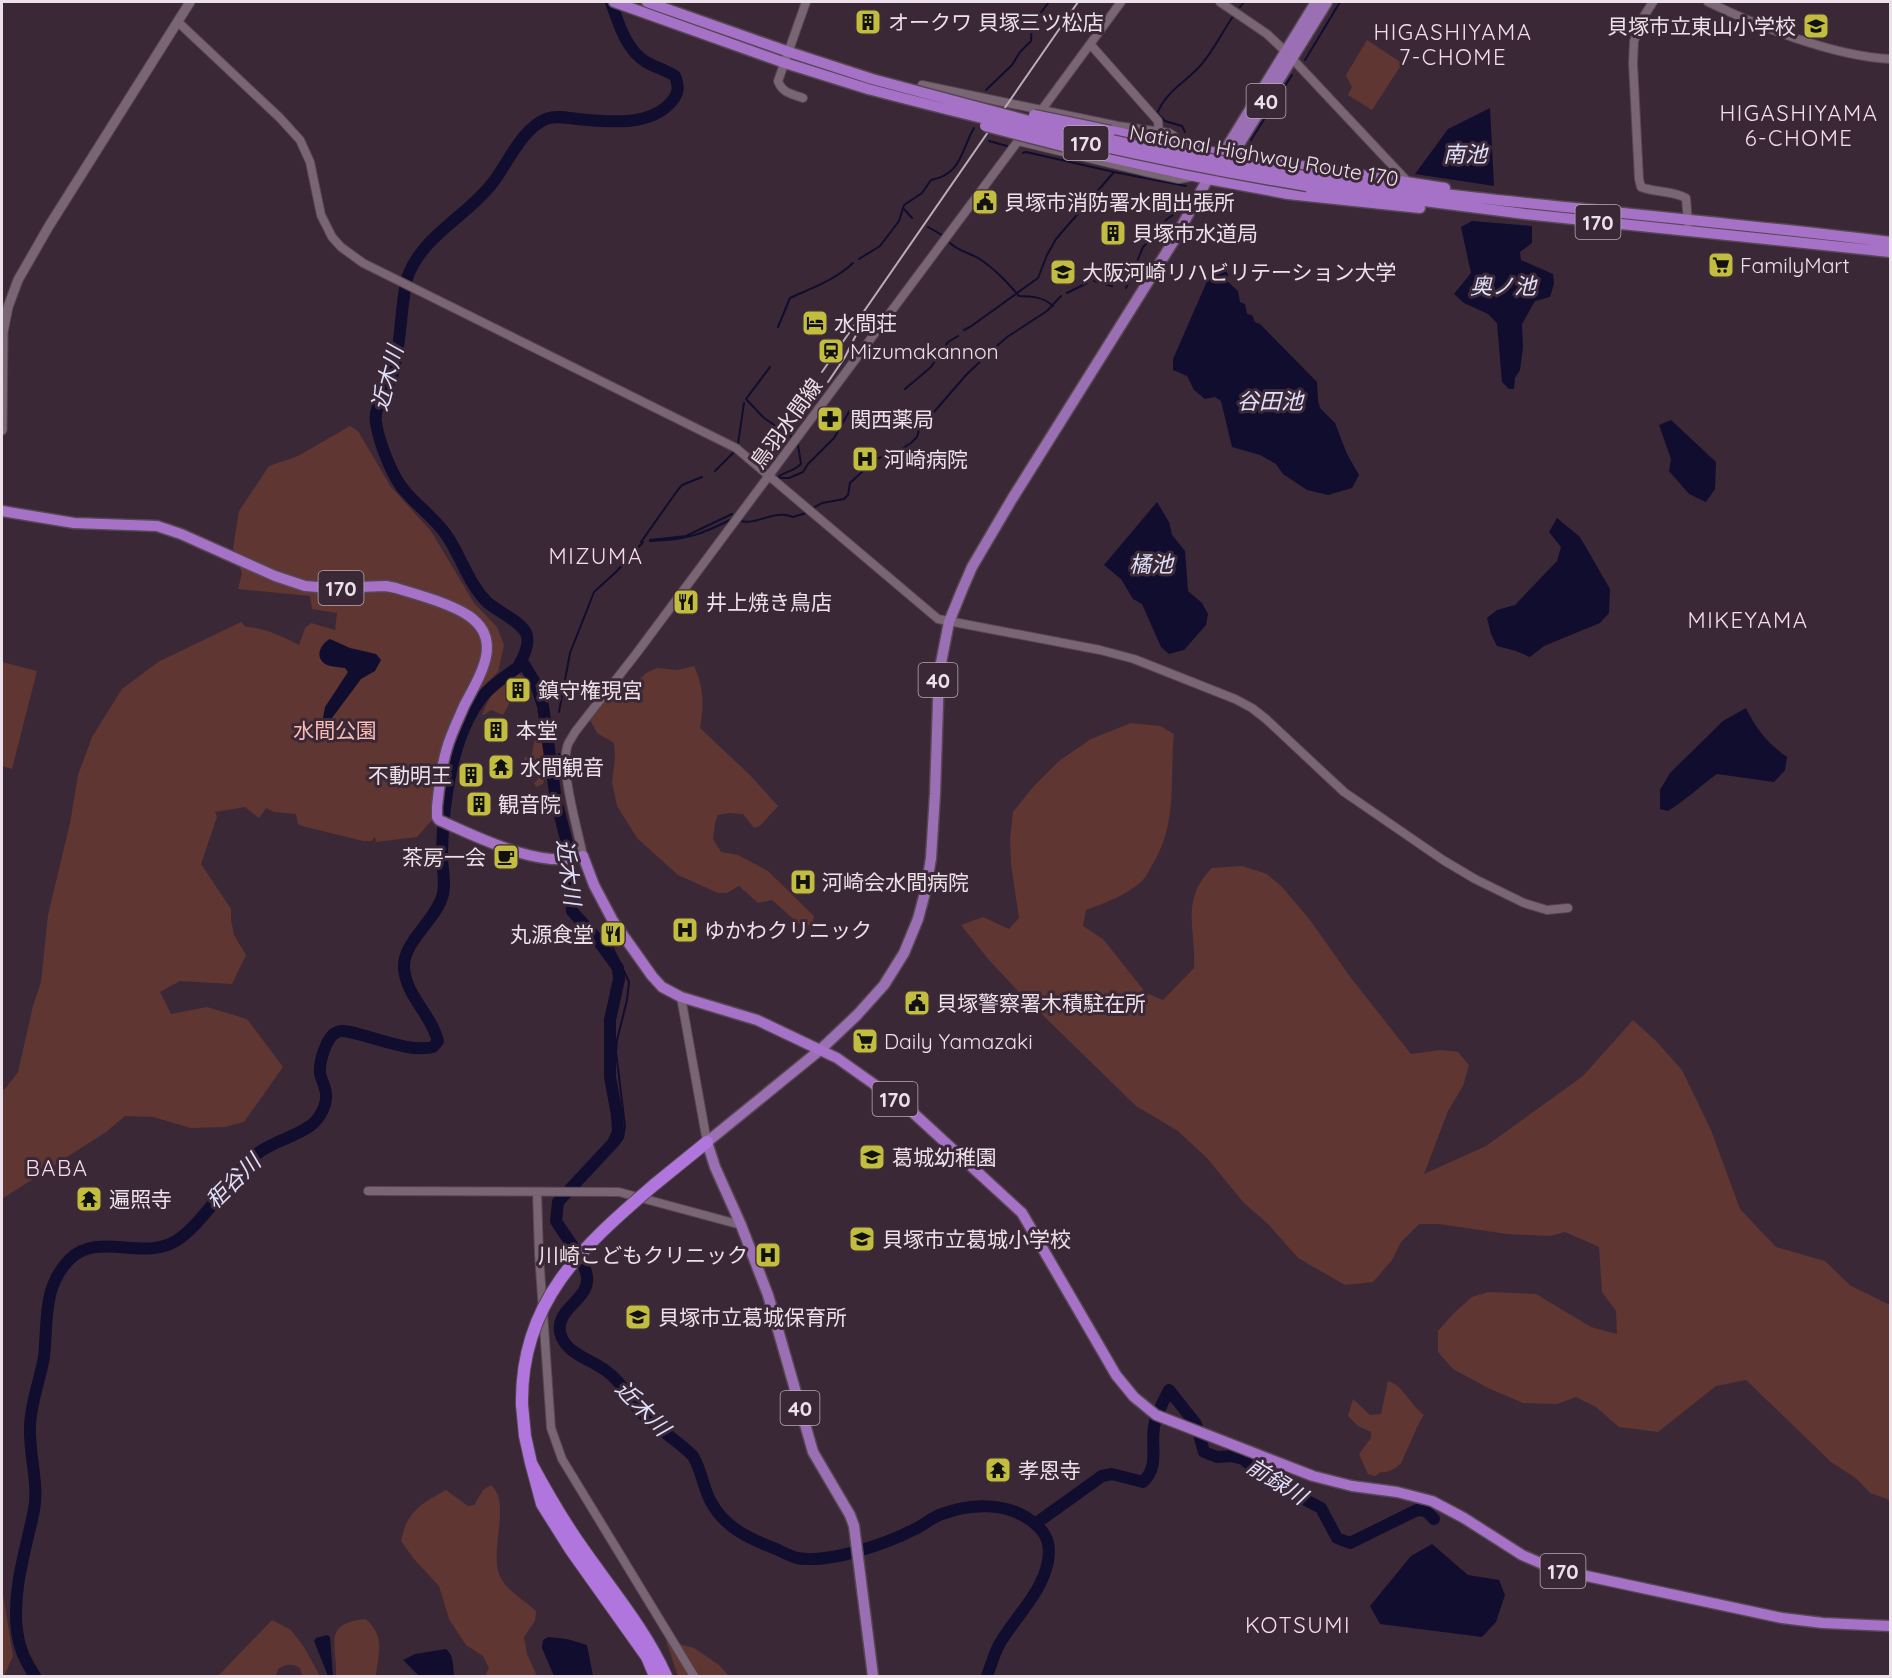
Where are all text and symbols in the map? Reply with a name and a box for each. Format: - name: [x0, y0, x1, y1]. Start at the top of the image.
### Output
- building icon: オークワ 貝塚三ツ松店: [853, 7, 883, 37]
- place label: オークワ 貝塚三ツ松店: [888, 9, 1104, 35]
- school or university icon: 貝塚市立東山小学校: [1801, 11, 1831, 41]
- place label: 貝塚市立東山小学校: [1607, 13, 1796, 39]
- district label: HIGASHIYAMA 7-CHOME: [1373, 18, 1533, 71]
- road number: 40: [1246, 84, 1286, 118]
- district label: HIGASHIYAMA 6-CHOME: [1719, 99, 1879, 152]
- street label: National Highway Route 170: [1127, 119, 1401, 191]
- road number: 170: [1064, 126, 1108, 160]
- water label: 南池: [1443, 140, 1489, 168]
- public building icon: 貝塚市消防署水間出張所: [970, 187, 1000, 217]
- place label: 貝塚市消防署水間出張所: [1004, 189, 1235, 215]
- road number: 170: [1576, 205, 1620, 239]
- building icon: 貝塚市水道局: [1098, 218, 1128, 248]
- place label: 貝塚市水道局: [1132, 220, 1258, 246]
- supermarket icon: FamilyMart: [1706, 250, 1736, 280]
- place label: FamilyMart: [1740, 252, 1850, 278]
- school or university icon: 大阪河崎リハビリテーション大学: [1048, 257, 1078, 287]
- place label: 大阪河崎リハビリテーション大学: [1082, 259, 1397, 285]
- water label: 奥ノ池: [1470, 272, 1538, 300]
- hotel icon: 水間荘: [800, 308, 830, 338]
- place label: 水間荘: [834, 310, 897, 336]
- station icon: Mizumakannon: [816, 336, 846, 366]
- place label: Mizumakannon: [850, 338, 999, 364]
- water label: 近木川: [365, 341, 410, 414]
- street label: 鳥羽水間線: [745, 373, 827, 473]
- water label: 谷田池: [1237, 387, 1305, 415]
- pharmacy icon: 関西薬局: [815, 404, 845, 434]
- place label: 関西薬局: [850, 406, 934, 432]
- hospital icon: 河崎病院: [850, 444, 880, 474]
- place label: 河崎病院: [884, 446, 968, 472]
- district label: MIZUMA: [549, 542, 643, 570]
- water label: 橘池: [1129, 550, 1175, 578]
- road number: 170: [318, 571, 364, 605]
- restaurant icon: 井上焼き鳥店: [671, 587, 701, 617]
- place label: 井上焼き鳥店: [706, 589, 832, 615]
- district label: MIKEYAMA: [1687, 606, 1809, 634]
- road number: 40: [918, 663, 958, 697]
- building icon: 鎮守権現宮: [503, 675, 533, 705]
- place label: 鎮守権現宮: [538, 677, 643, 703]
- building icon: 本堂: [481, 715, 511, 745]
- park label: 水間公園: [293, 717, 377, 743]
- place label: 本堂: [516, 717, 558, 743]
- temple icon: 水間観音: [486, 752, 516, 782]
- place label: 水間観音: [520, 754, 604, 780]
- building icon: 不動明王: [456, 760, 486, 790]
- place label: 不動明王: [368, 762, 452, 788]
- building icon: 観音院: [464, 789, 494, 819]
- place label: 観音院: [498, 791, 561, 817]
- water label: 近木川: [551, 838, 587, 908]
- cafe icon: 茶房一会: [491, 842, 521, 872]
- place label: 茶房一会: [402, 844, 486, 870]
- hospital icon: 河崎会水間病院: [788, 867, 818, 897]
- place label: 河崎会水間病院: [822, 869, 969, 895]
- hospital icon: ゆかわクリニック: [670, 915, 700, 945]
- place label: ゆかわクリニック: [704, 917, 872, 943]
- restaurant icon: 丸源食堂: [598, 919, 628, 949]
- place label: 丸源食堂: [510, 921, 594, 947]
- public building icon: 貝塚警察署木積駐在所: [902, 988, 932, 1018]
- place label: 貝塚警察署木積駐在所: [936, 990, 1146, 1016]
- supermarket icon: Daily Yamazaki: [850, 1026, 880, 1056]
- place label: Daily Yamazaki: [884, 1028, 1033, 1054]
- road number: 170: [872, 1082, 918, 1116]
- school or university icon: 葛城幼稚園: [857, 1142, 887, 1172]
- place label: 葛城幼稚園: [892, 1144, 997, 1170]
- water label: 秬谷川: [200, 1146, 268, 1214]
- district label: BABA: [25, 1154, 89, 1182]
- temple icon: 遍照寺: [74, 1184, 104, 1214]
- place label: 遍照寺: [109, 1186, 172, 1212]
- school or university icon: 貝塚市立葛城小学校: [847, 1224, 877, 1254]
- place label: 貝塚市立葛城小学校: [882, 1226, 1071, 1252]
- hospital icon: 川崎こどもクリニック: [753, 1240, 783, 1270]
- place label: 川崎こどもクリニック: [538, 1242, 748, 1268]
- school or university icon: 貝塚市立葛城保育所: [623, 1302, 653, 1332]
- place label: 貝塚市立葛城保育所: [658, 1304, 847, 1330]
- water label: 近木川: [610, 1375, 677, 1443]
- road number: 40: [780, 1391, 820, 1425]
- water label: 前録川: [1242, 1452, 1314, 1511]
- temple icon: 孝恩寺: [983, 1455, 1013, 1485]
- place label: 孝恩寺: [1018, 1457, 1081, 1483]
- road number: 170: [1540, 1554, 1586, 1588]
- district label: KOTSUMI: [1245, 1611, 1351, 1639]

